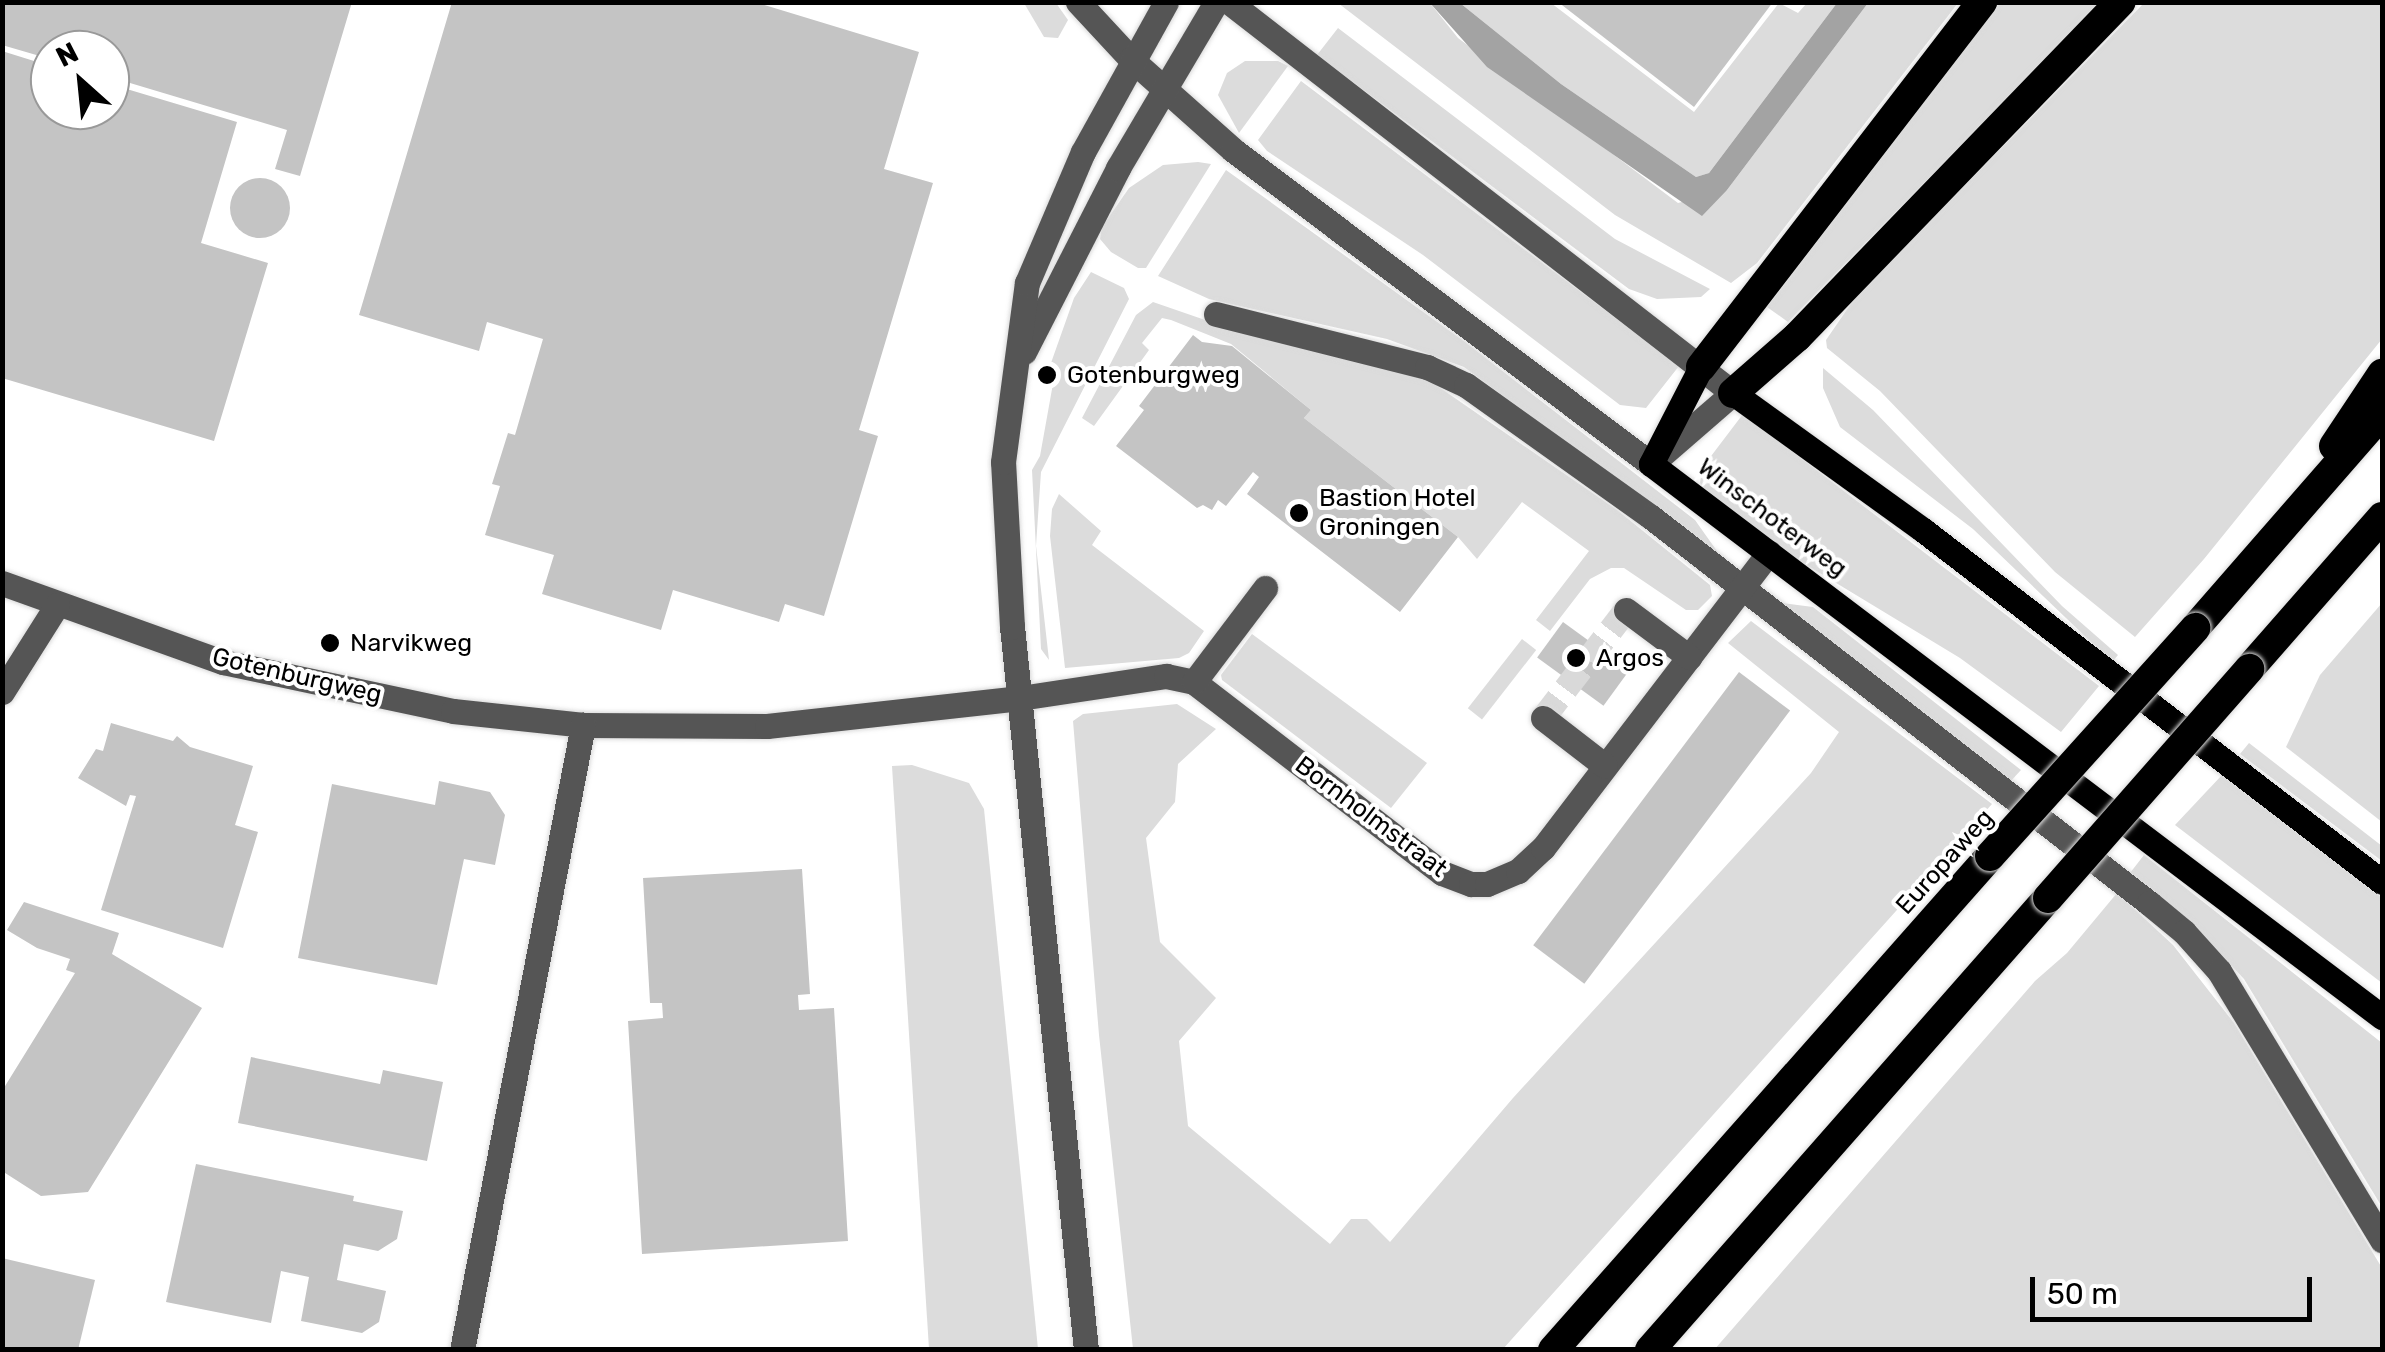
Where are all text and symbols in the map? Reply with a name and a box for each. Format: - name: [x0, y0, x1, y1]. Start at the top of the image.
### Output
- north arrow: [30, 30, 130, 130]
- text: N: [51, 35, 84, 74]
- place label: Gotenburgweg: [1067, 360, 1240, 390]
- marker: Gotenburgweg: [1036, 364, 1058, 386]
- street label: Winschoterweg: [1691, 452, 1853, 584]
- place label: Bastion Hotel Groningen: [1319, 484, 1476, 543]
- marker: Bastion Hotel Groningen: [1288, 502, 1310, 524]
- place label: Narvikweg: [350, 628, 472, 658]
- marker: Narvikweg: [319, 632, 341, 654]
- street label: Gotenburgweg: [209, 642, 385, 710]
- place label: Argos: [1596, 643, 1664, 673]
- marker: Argos: [1565, 647, 1587, 669]
- street label: Bornholmstraat: [1289, 750, 1453, 884]
- street label: Europaweg: [1890, 803, 2000, 921]
- scale bar: [2035, 1257, 2318, 1319]
- text: 50 m: [2047, 1276, 2118, 1312]

